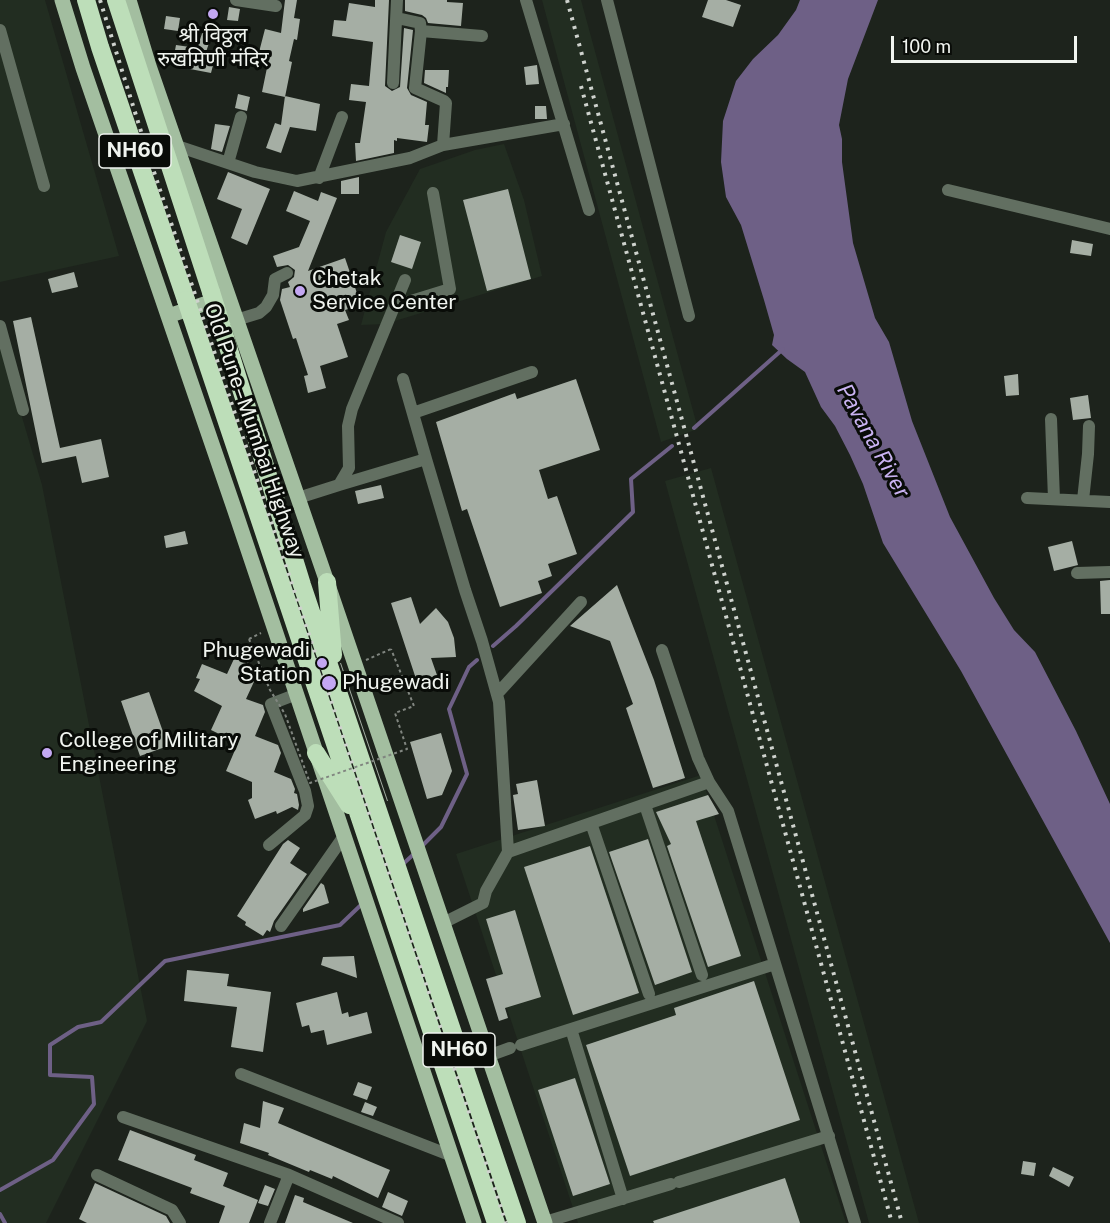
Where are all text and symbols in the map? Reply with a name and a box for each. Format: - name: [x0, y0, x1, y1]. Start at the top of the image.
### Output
- marker: श्री विठ्ठल रुखमिणी मंदिर: [206, 7, 220, 21]
- place label: श्री विठ्ठल रुखमिणी मंदिर: [157, 23, 269, 73]
- scale bar: [894, 24, 1080, 62]
- text: 100 m: [902, 36, 951, 57]
- road number: NH60: [99, 134, 171, 168]
- place label: Chetak Service Center: [312, 266, 457, 316]
- marker: Chetak Service Center: [293, 284, 307, 298]
- street label: Old Pune–Mumbai Highway: [198, 300, 310, 562]
- water label: Pavana River: [831, 379, 915, 503]
- place label: Phugewadi Station: [202, 638, 310, 688]
- marker: Phugewadi Station: [315, 656, 329, 670]
- place label: Phugewadi: [342, 670, 450, 696]
- marker: Phugewadi: [320, 674, 338, 692]
- place label: College of Military Engineering: [59, 728, 238, 778]
- marker: College of Military Engineering: [40, 746, 54, 760]
- road number: NH60: [423, 1033, 495, 1067]

